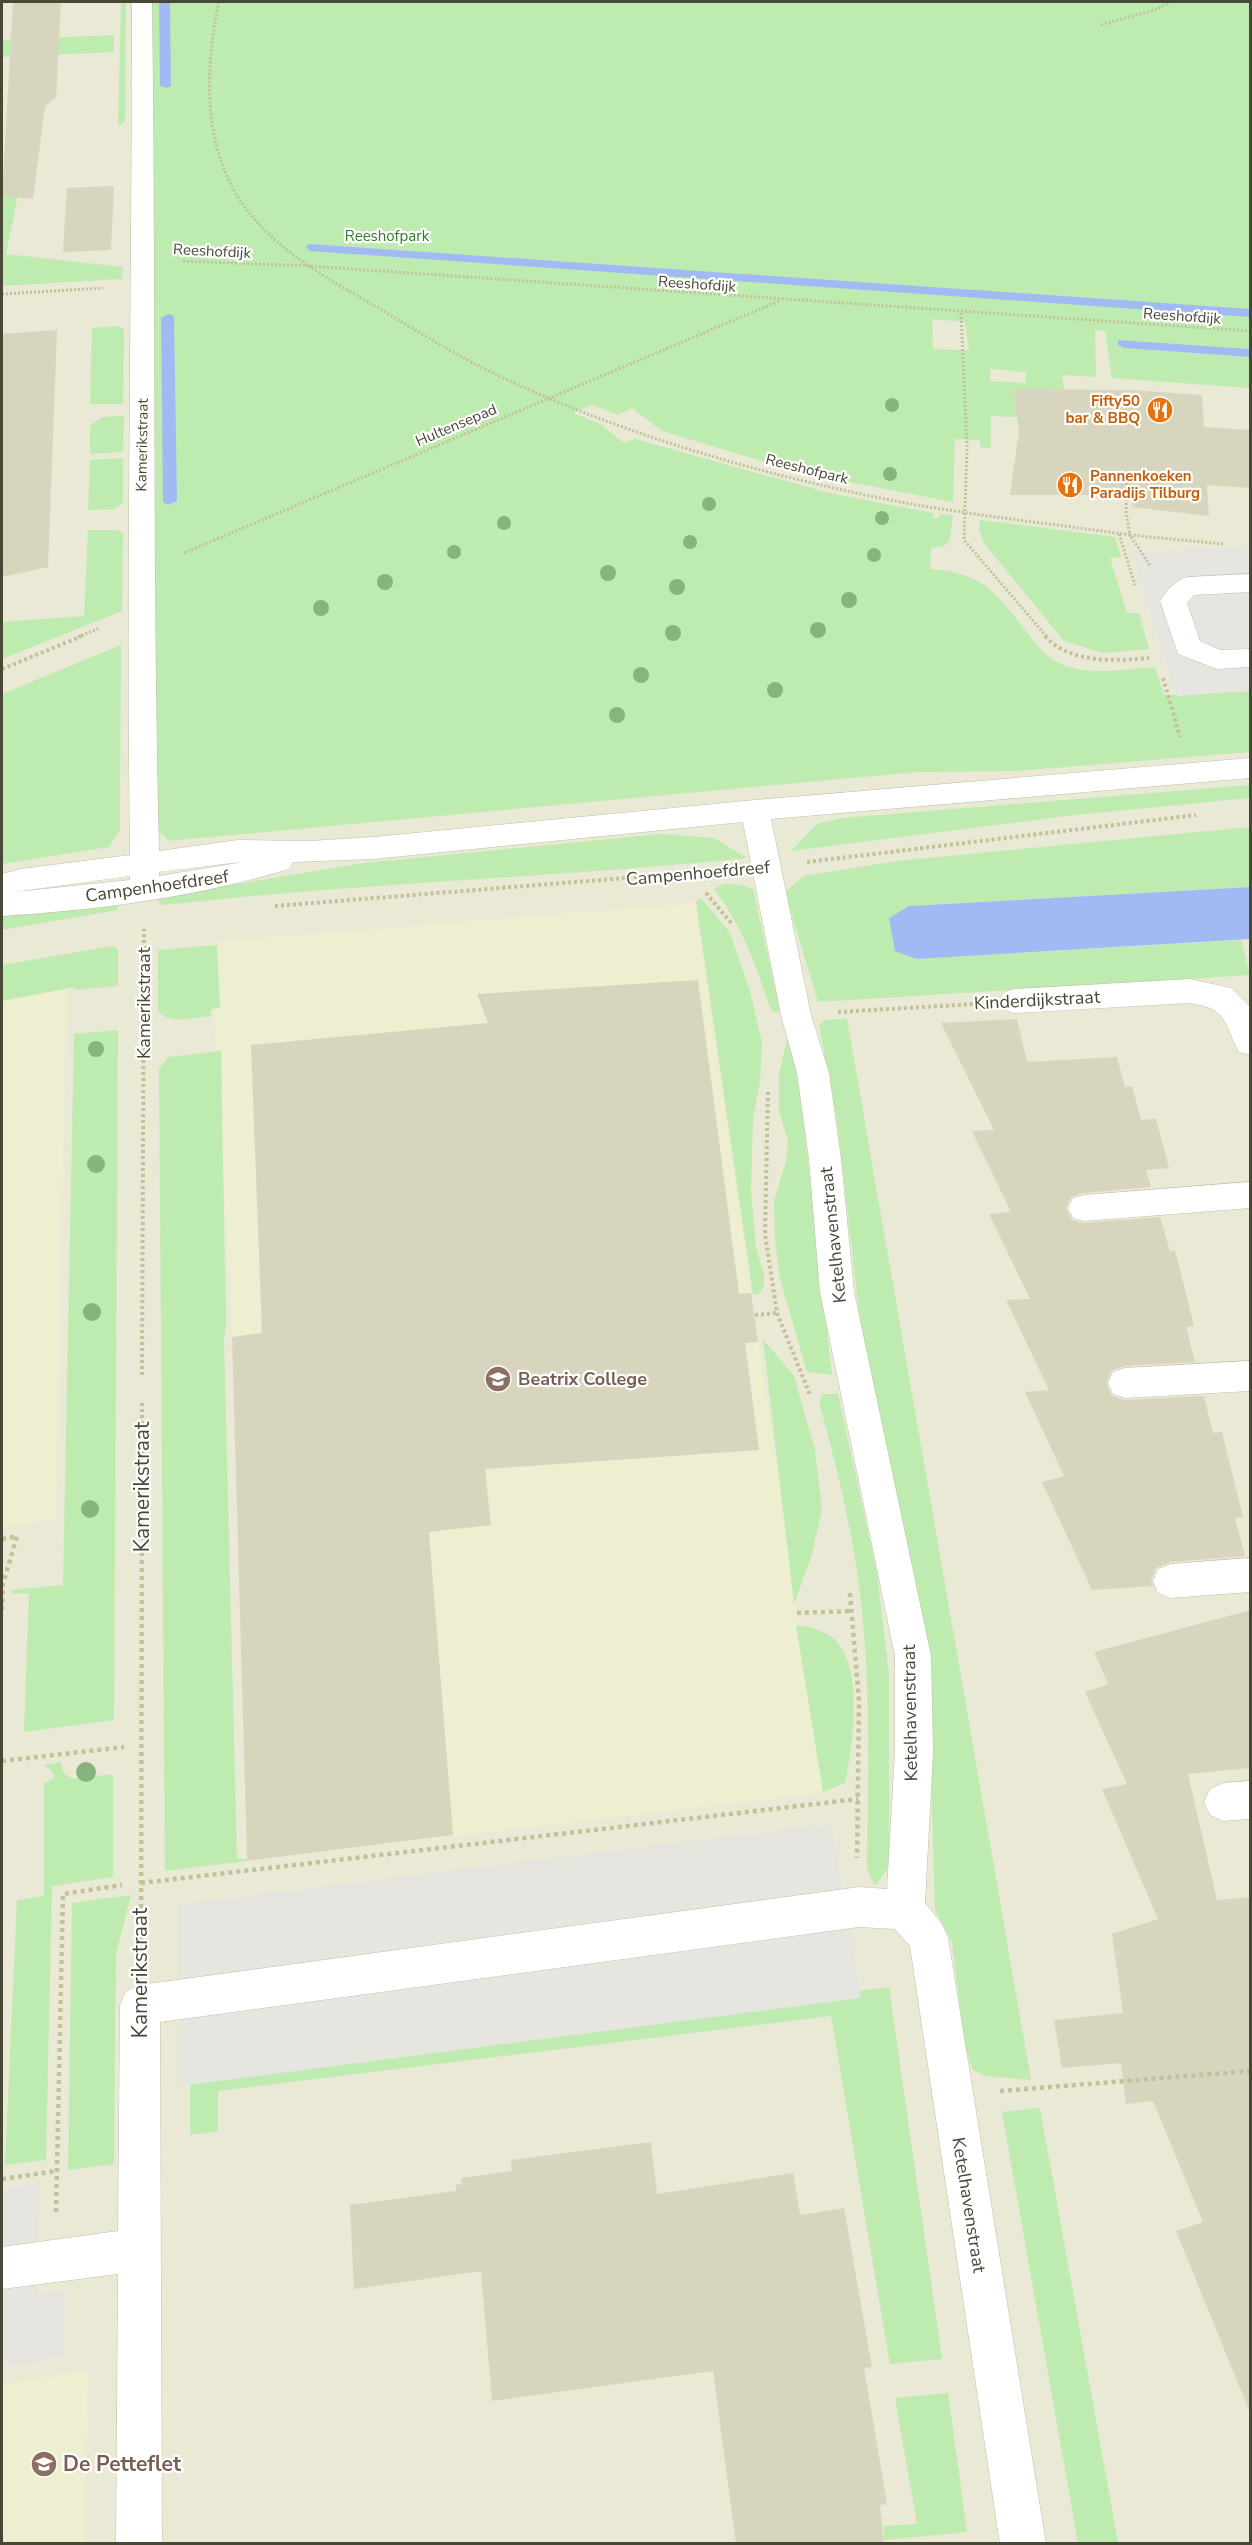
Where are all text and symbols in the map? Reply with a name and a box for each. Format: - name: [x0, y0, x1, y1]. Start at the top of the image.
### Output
- park label: Reeshofpark: [345, 226, 430, 246]
- street label: Reeshofdijk: [173, 239, 252, 263]
- street label: Reeshofdijk: [657, 271, 737, 297]
- street label: Reeshofdijk: [1142, 303, 1222, 329]
- place label: Fifty50 bar & BBQ: [1066, 391, 1140, 428]
- restaurant icon: Fifty50 bar & BBQ: [1145, 395, 1175, 425]
- street label: Kamerikstraat: [131, 397, 153, 492]
- street label: Hultensepad: [412, 399, 500, 451]
- street label: Reeshofpark: [764, 449, 851, 489]
- place label: Pannenkoeken Paradijs Tilburg: [1090, 466, 1200, 503]
- restaurant icon: Pannenkoeken Paradijs Tilburg: [1055, 470, 1085, 500]
- street label: Campenhoefdreef: [625, 855, 772, 891]
- street label: Campenhoefdreef: [84, 864, 231, 908]
- street label: Kamerikstraat: [132, 946, 156, 1059]
- street label: Kinderdijkstraat: [973, 985, 1101, 1015]
- street label: Ketelhavenstraat: [814, 1165, 852, 1304]
- school or university icon: Beatrix College: [483, 1364, 513, 1394]
- place label: Beatrix College: [518, 1367, 647, 1391]
- street label: Kamerikstraat: [128, 1421, 156, 1552]
- street label: Ketelhavenstraat: [897, 1644, 923, 1782]
- street label: Kamerikstraat: [126, 1907, 154, 2038]
- street label: Ketelhavenstraat: [946, 2135, 992, 2275]
- school or university icon: De Petteflet: [29, 2449, 59, 2479]
- place label: De Petteflet: [63, 2450, 182, 2478]

